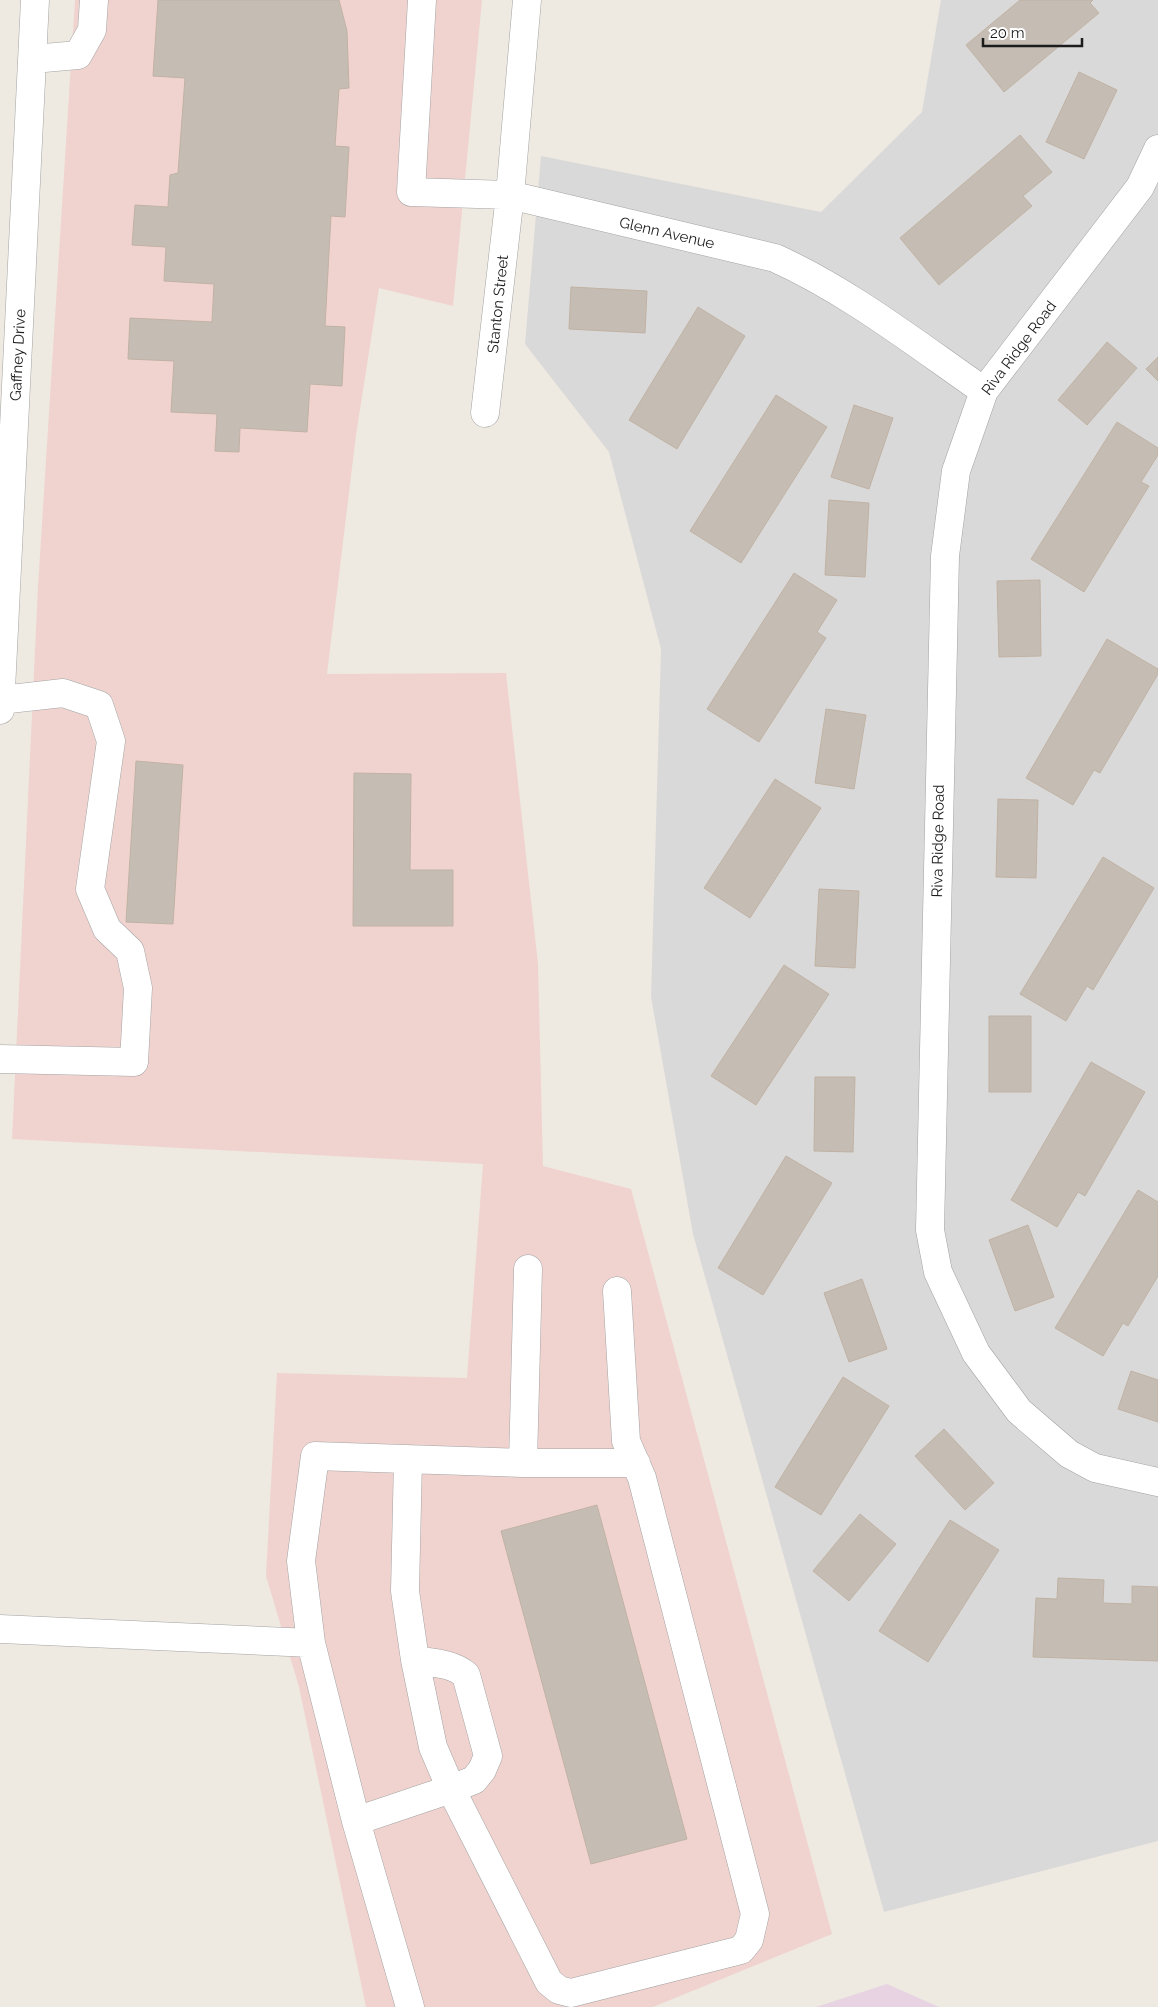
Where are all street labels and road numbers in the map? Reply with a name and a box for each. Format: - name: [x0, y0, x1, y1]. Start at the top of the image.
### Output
- street label: Glenn Avenue: [618, 213, 717, 253]
- street label: Stanton Street: [484, 254, 512, 354]
- street label: Riva Ridge Road: [978, 297, 1060, 399]
- street label: Gaffney Drive: [7, 308, 29, 402]
- street label: Riva Ridge Road: [928, 784, 948, 898]

